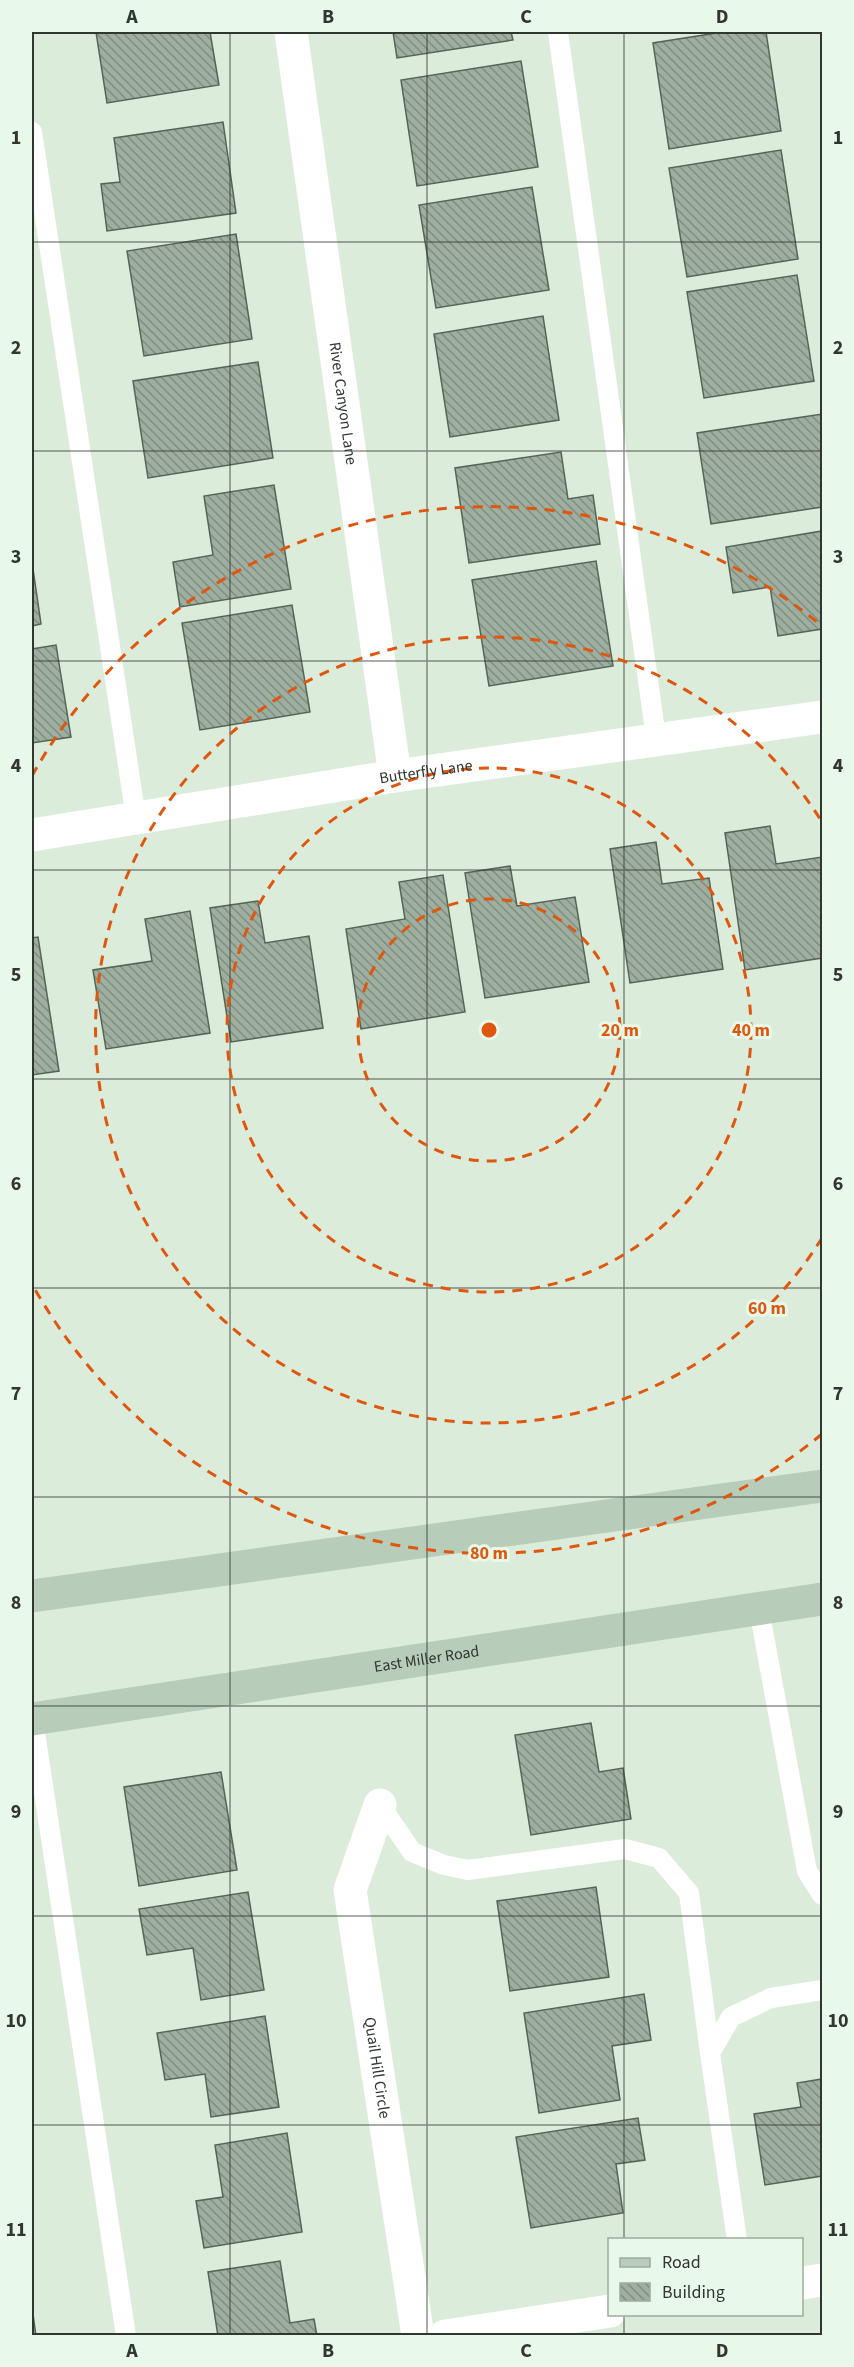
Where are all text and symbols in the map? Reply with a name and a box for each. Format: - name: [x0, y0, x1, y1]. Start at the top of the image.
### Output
- text: A: [125, 3, 138, 31]
- text: B: [322, 3, 334, 31]
- text: C: [520, 3, 532, 31]
- text: D: [716, 3, 728, 31]
- text: 1: [11, 124, 21, 152]
- text: 1: [833, 124, 843, 152]
- text: 2: [11, 334, 21, 362]
- text: 2: [833, 334, 843, 362]
- street label: River Canyon Lane: [323, 341, 362, 466]
- text: 3: [11, 543, 21, 571]
- text: 3: [833, 543, 843, 571]
- text: 4: [11, 752, 22, 780]
- text: 4: [833, 752, 844, 780]
- street label: Butterfly Lane: [378, 754, 474, 789]
- text: 5: [11, 961, 21, 989]
- text: 5: [833, 961, 843, 989]
- text: 20 m: [601, 1018, 639, 1043]
- text: 40 m: [732, 1018, 770, 1043]
- centre of rings: [479, 1020, 499, 1040]
- text: 6: [11, 1170, 21, 1198]
- text: 6: [833, 1170, 843, 1198]
- text: 60 m: [748, 1296, 786, 1321]
- text: 7: [11, 1380, 21, 1408]
- text: 7: [833, 1380, 843, 1408]
- text: 80 m: [470, 1541, 508, 1566]
- text: 8: [11, 1589, 21, 1617]
- text: 8: [833, 1589, 843, 1617]
- street label: East Miller Road: [372, 1640, 481, 1678]
- text: 9: [11, 1798, 21, 1826]
- text: 9: [833, 1798, 843, 1826]
- text: 10: [5, 2007, 27, 2035]
- text: 10: [827, 2007, 849, 2035]
- street label: Quail Hill Circle: [359, 2016, 396, 2120]
- text: 11: [5, 2216, 27, 2244]
- text: 11: [827, 2216, 849, 2244]
- legend: [608, 2238, 803, 2316]
- text: Road: [662, 2250, 701, 2275]
- text: Building: [662, 2280, 725, 2305]
- text: A: [125, 2337, 138, 2365]
- text: B: [322, 2337, 334, 2365]
- text: C: [520, 2337, 532, 2365]
- text: D: [716, 2337, 728, 2365]

